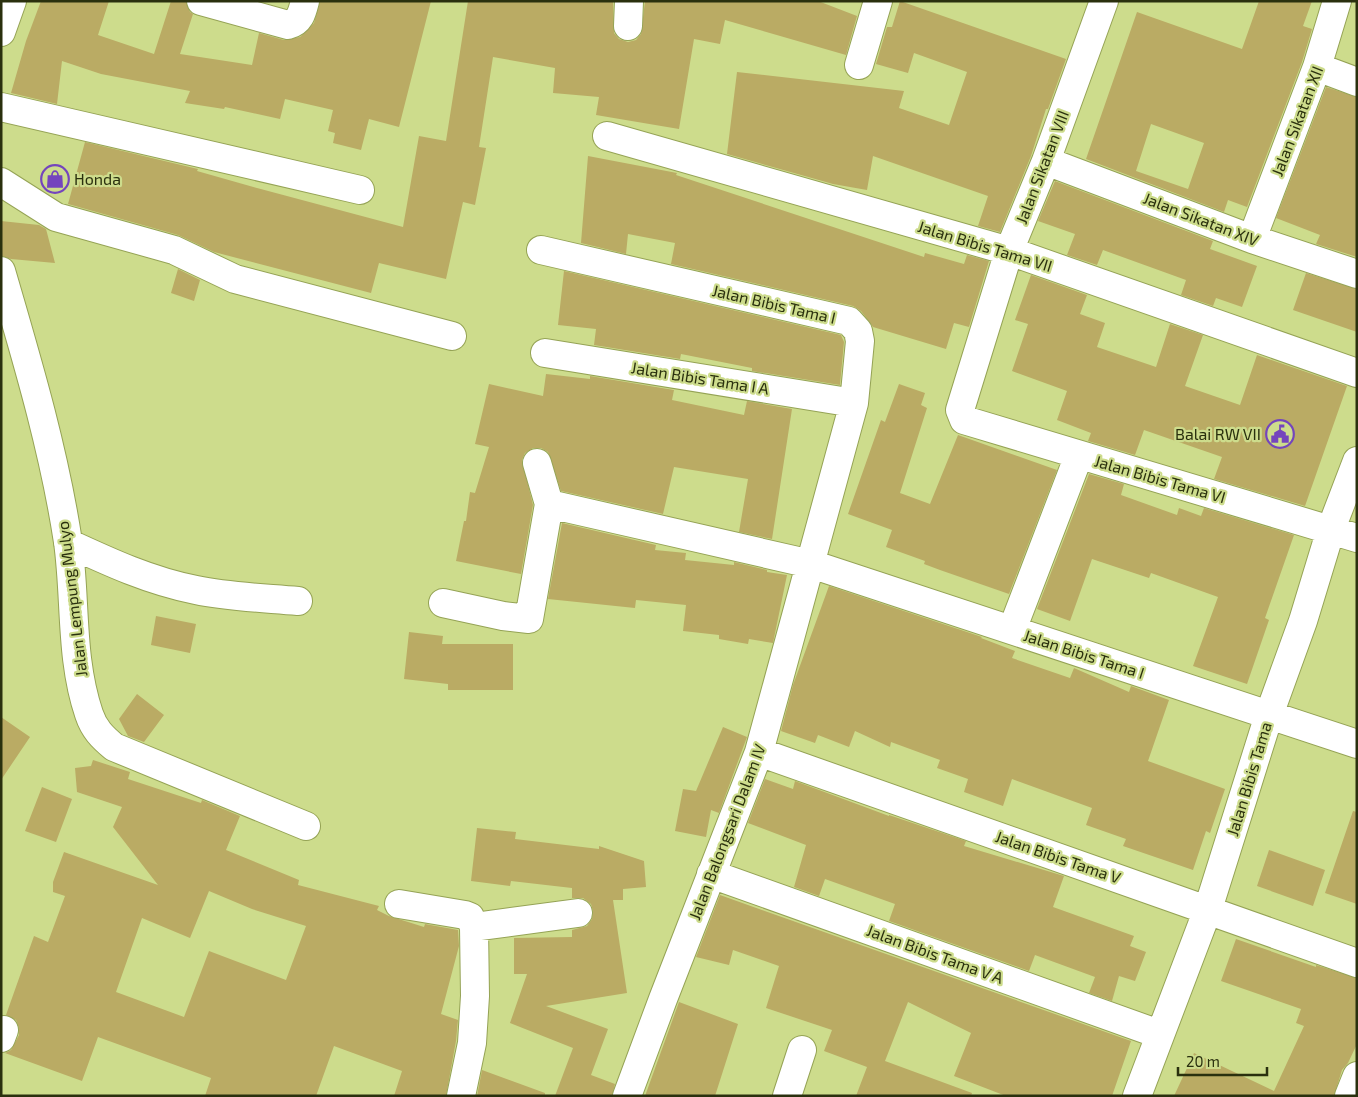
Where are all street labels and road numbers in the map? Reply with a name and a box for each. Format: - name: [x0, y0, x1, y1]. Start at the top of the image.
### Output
- street label: Jalan Sikatan XII: [1267, 63, 1326, 179]
- street label: Jalan Sikatan VIII: [1011, 107, 1072, 226]
- street label: Jalan Sikatan XIV: [1141, 188, 1262, 249]
- street label: Jalan Bibis Tama VII: [916, 216, 1055, 275]
- street label: Jalan Bibis Tama I: [711, 280, 838, 327]
- street label: Jalan Bibis Tama I A: [630, 357, 770, 398]
- street label: Jalan Bibis Tama VI: [1092, 451, 1228, 506]
- street label: Jalan Lempung Mulyo: [53, 520, 90, 678]
- street label: Jalan Bibis Tama I: [1021, 625, 1147, 682]
- street label: Jalan Bibis Tama: [1222, 720, 1275, 838]
- street label: Jalan Balongsari Dalam IV: [684, 741, 769, 922]
- street label: Jalan Bibis Tama V: [993, 826, 1124, 887]
- street label: Jalan Bibis Tama V A: [864, 920, 1006, 987]

